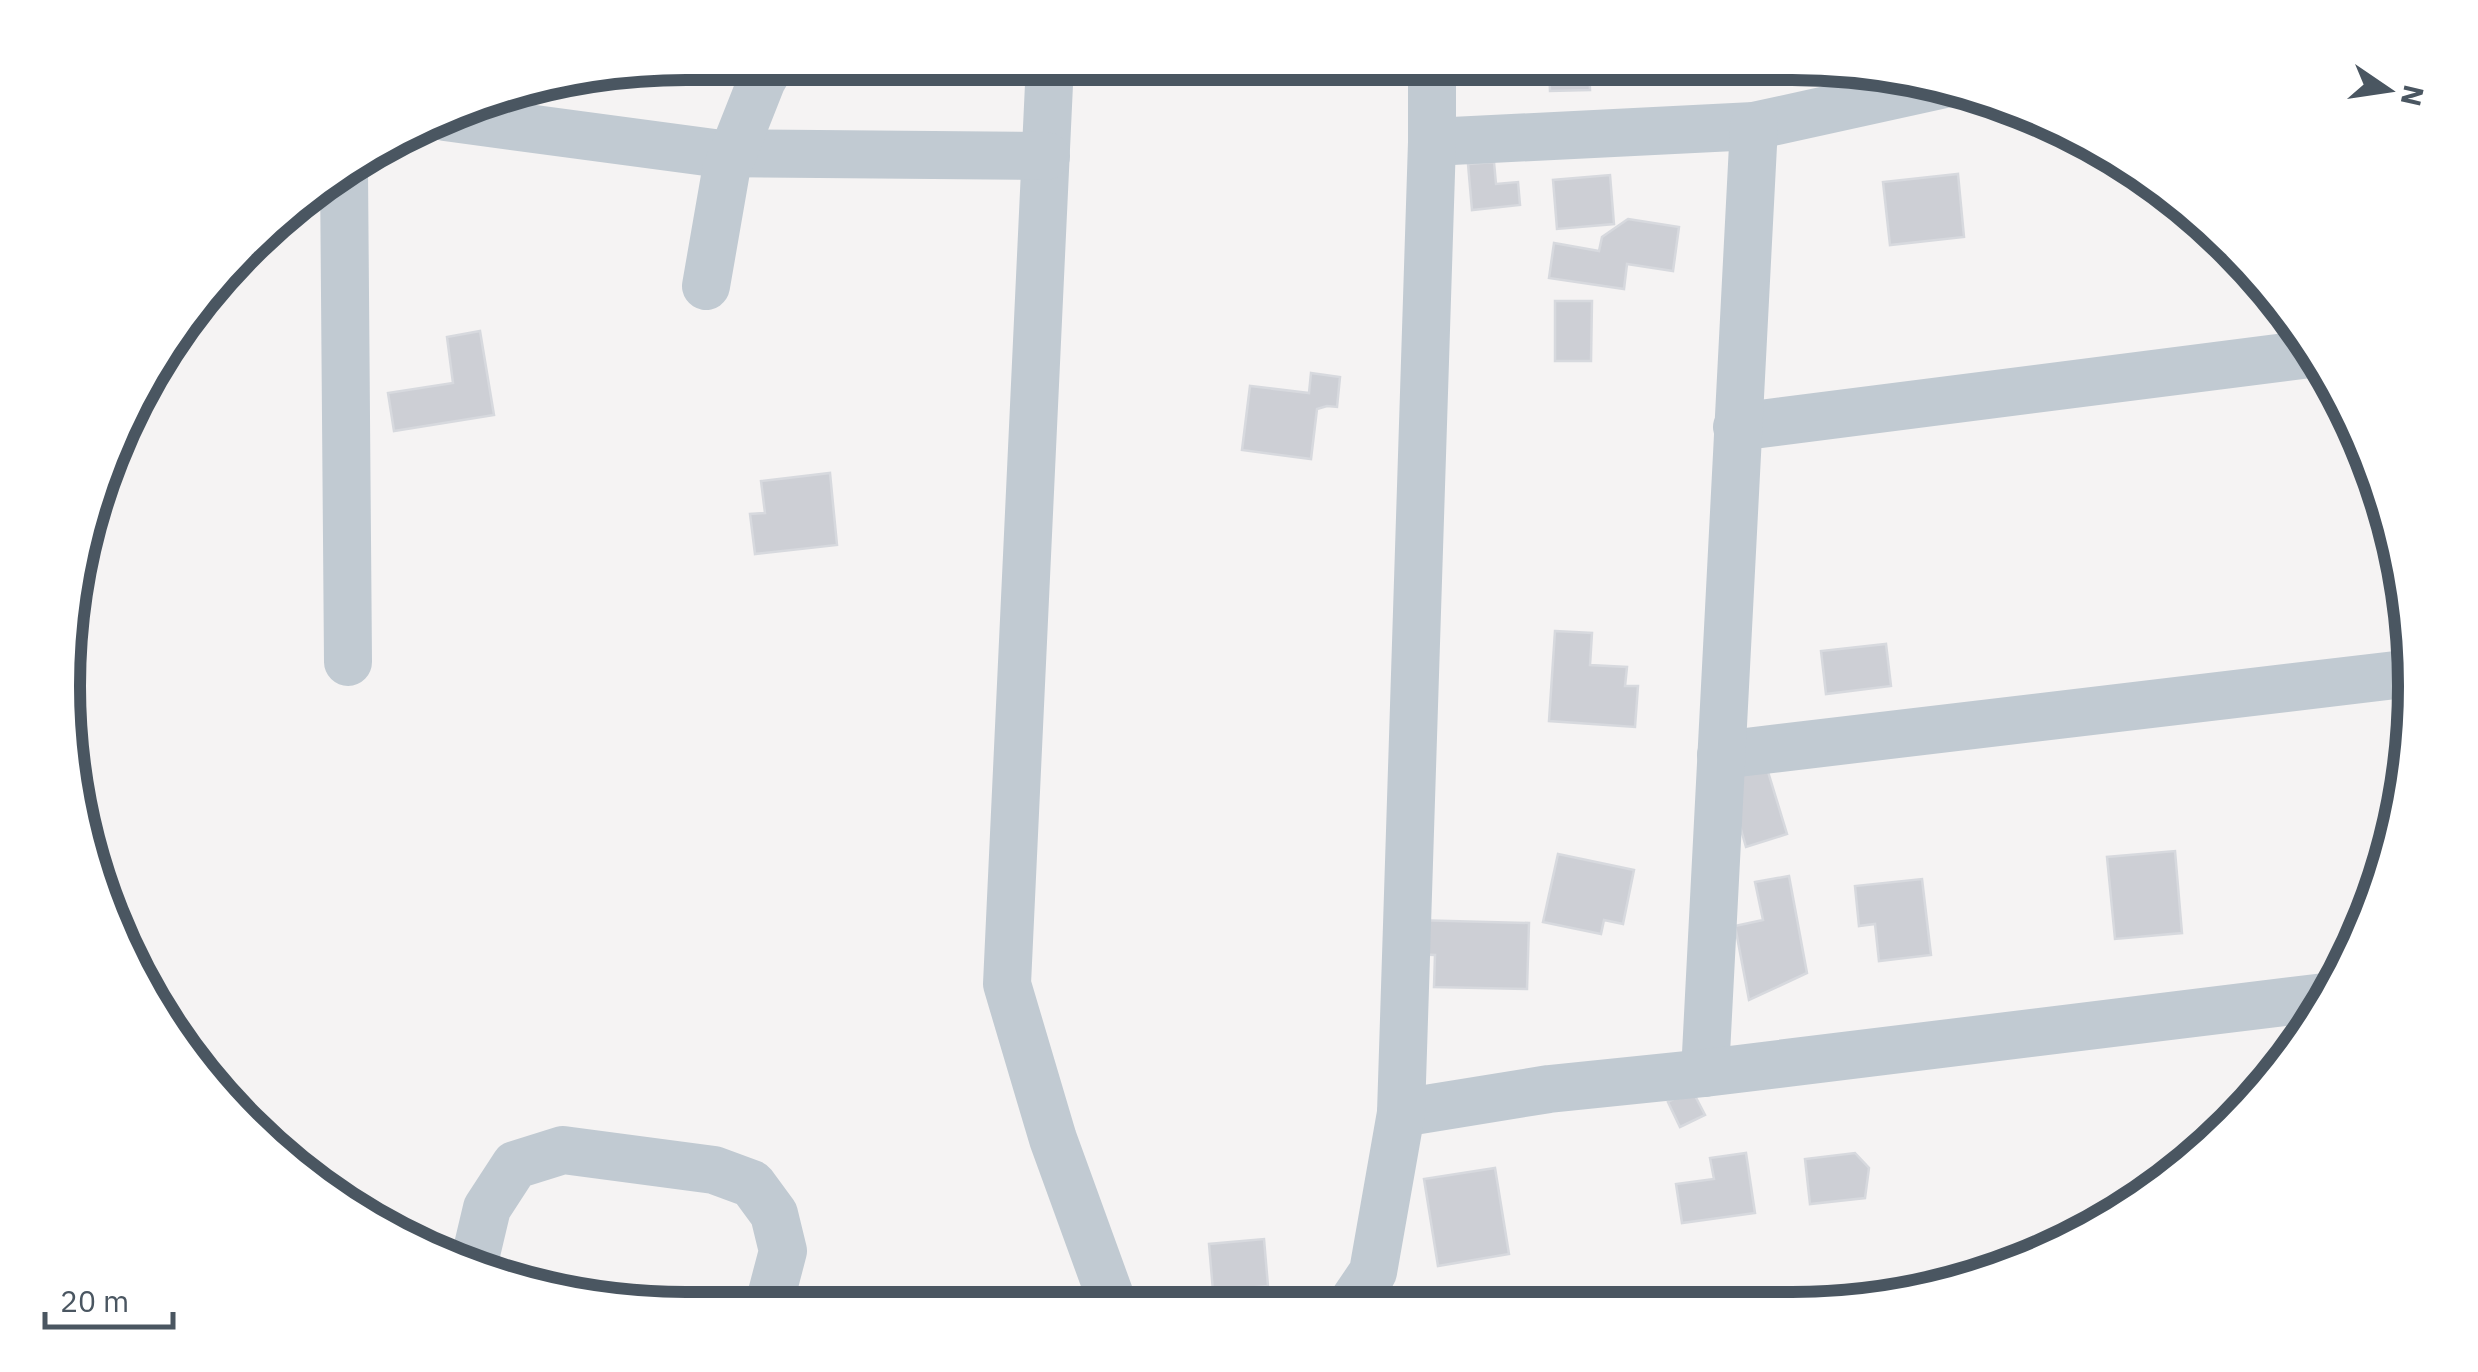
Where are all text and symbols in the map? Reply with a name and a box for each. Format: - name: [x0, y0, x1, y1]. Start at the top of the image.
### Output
- north arrow: [2338, 40, 2438, 140]
- text: N: [2393, 82, 2433, 110]
- scale bar: [45, 1267, 172, 1329]
- text: 20 m: [60, 1281, 129, 1320]

